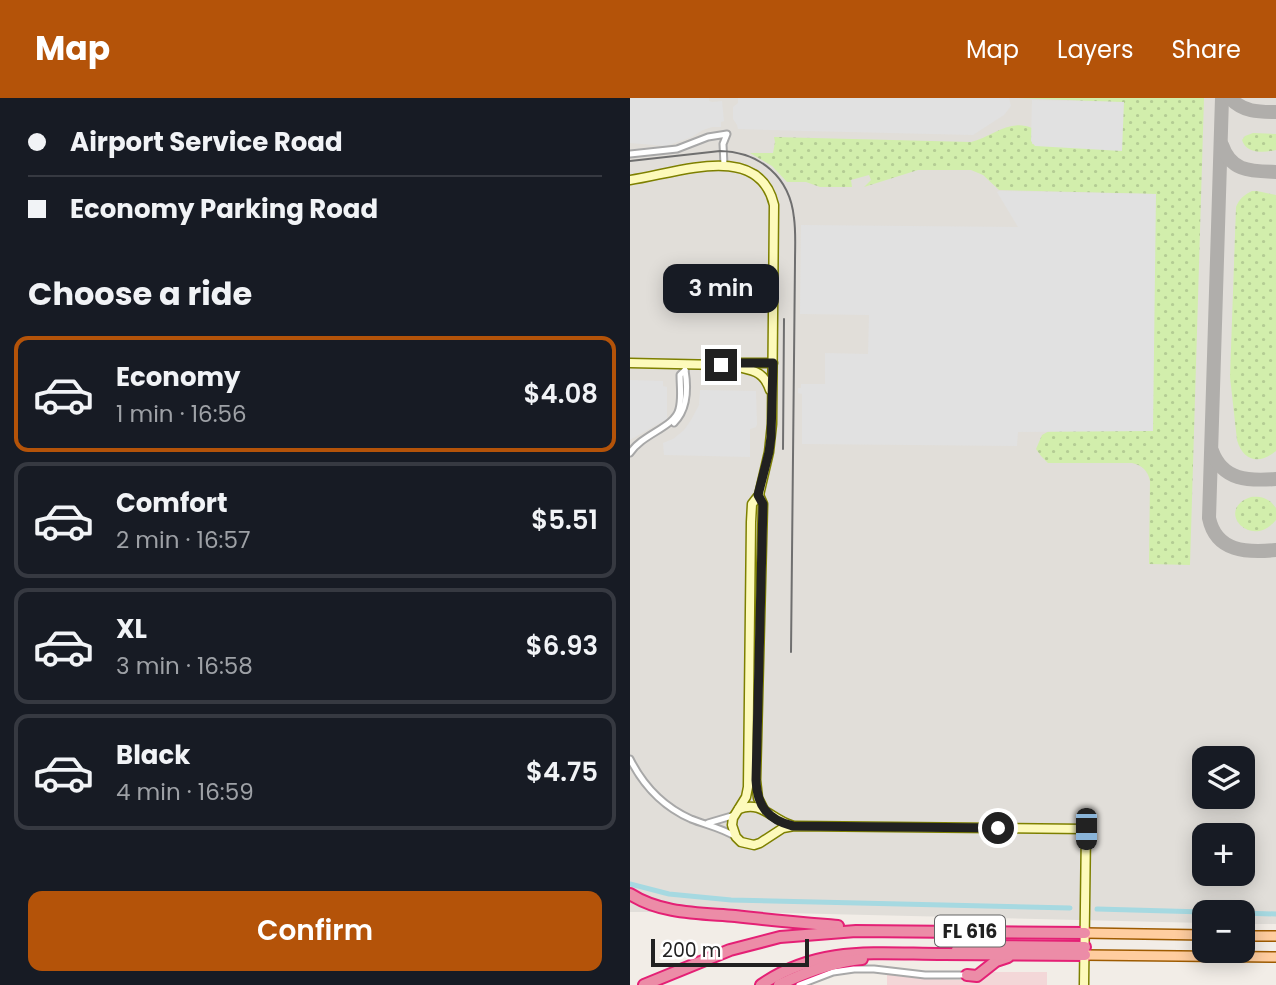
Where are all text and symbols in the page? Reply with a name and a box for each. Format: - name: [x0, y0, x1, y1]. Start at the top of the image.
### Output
- text: Map: [35, 25, 110, 72]
- text: Map: [966, 33, 1019, 66]
- text: Layers: [1057, 33, 1133, 66]
- text: Share: [1171, 33, 1241, 66]
- text: Airport Service Road: [70, 124, 343, 160]
- text: Economy Parking Road: [70, 191, 378, 227]
- callout: 3 min: [663, 264, 779, 313]
- text: Choose a ride: [28, 271, 252, 316]
- text: 3 min: [689, 272, 753, 304]
- route end: [705, 349, 737, 381]
- text: Economy: [116, 359, 240, 395]
- icon: car: [32, 363, 95, 426]
- text: $4.08: [524, 376, 598, 412]
- text: 1 min · 16:56: [116, 398, 247, 430]
- text: Comfort: [116, 485, 228, 521]
- icon: car: [32, 489, 95, 552]
- text: $5.51: [531, 502, 598, 538]
- text: 2 min · 16:57: [116, 524, 250, 556]
- text: XL: [116, 611, 147, 647]
- icon: car: [32, 615, 95, 678]
- text: $6.93: [526, 628, 598, 664]
- text: 3 min · 16:58: [116, 650, 253, 682]
- text: Black: [116, 737, 190, 773]
- icon: car: [32, 741, 95, 804]
- map controls: [1192, 746, 1255, 963]
- button: layers: [1192, 746, 1255, 809]
- text: $4.75: [526, 754, 598, 790]
- text: 4 min · 16:59: [116, 776, 254, 808]
- car: [1076, 808, 1097, 850]
- route start: [982, 812, 1014, 844]
- button: +: [1192, 823, 1255, 886]
- button: Confirm: [28, 891, 602, 971]
- button: −: [1192, 900, 1255, 963]
- road number: FL 616: [935, 916, 1005, 946]
- scale bar: [651, 936, 808, 968]
- text: 200 m: [662, 937, 721, 964]

